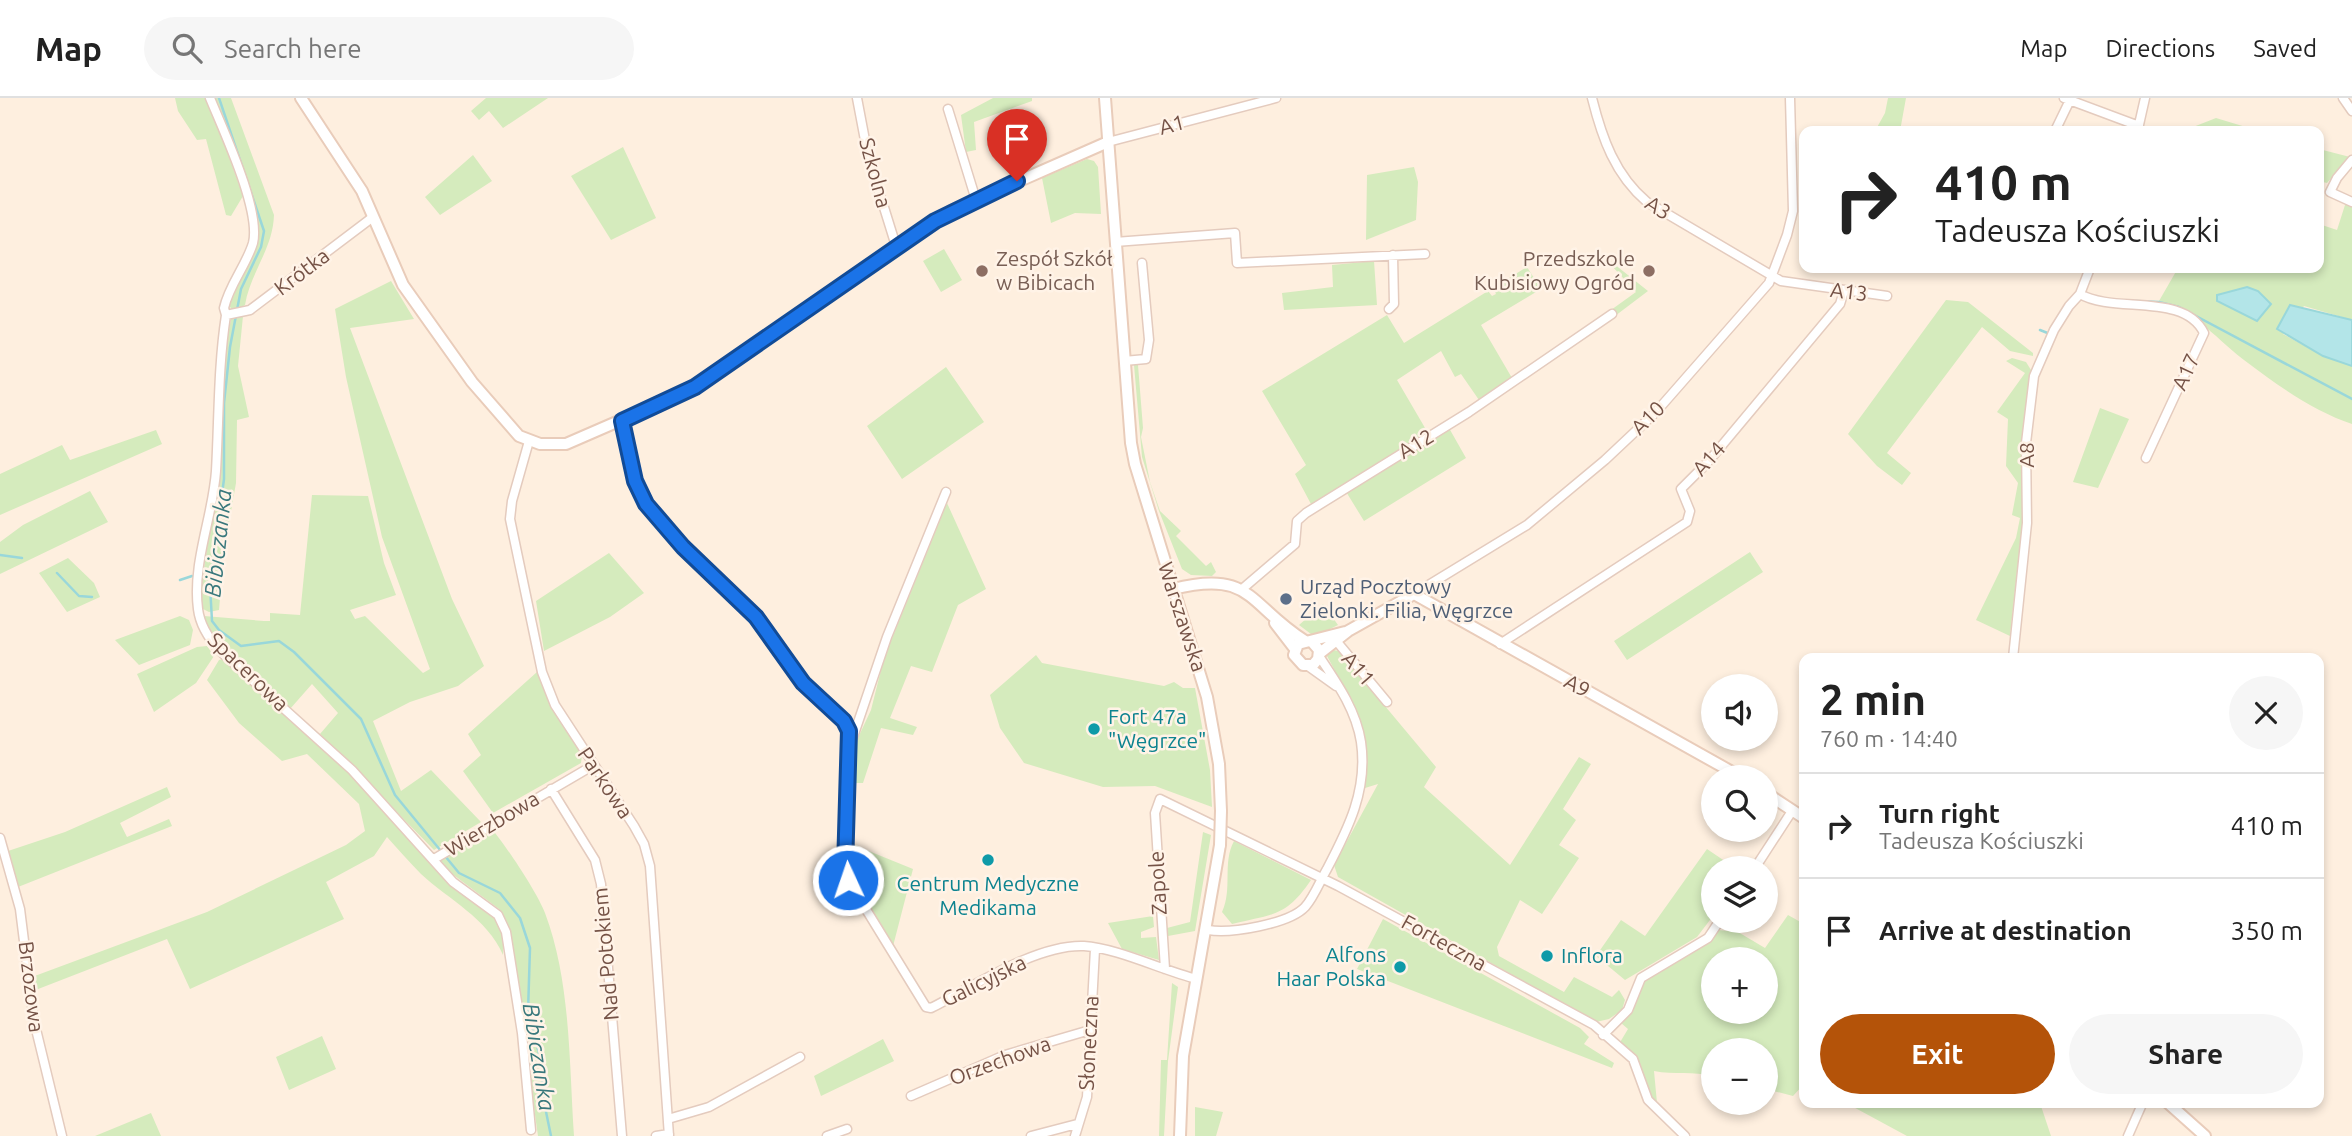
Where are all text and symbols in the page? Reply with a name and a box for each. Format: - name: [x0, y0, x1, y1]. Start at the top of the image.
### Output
- search box: [144, 17, 634, 80]
- icon: search: [168, 29, 206, 67]
- text: Map: [35, 30, 102, 67]
- text: Search here: [224, 34, 362, 63]
- text: Map: [2020, 35, 2067, 62]
- text: Directions: [2105, 35, 2215, 62]
- text: Saved: [2253, 35, 2317, 62]
- pin: [987, 109, 1047, 181]
- street label: A1: [1156, 109, 1187, 139]
- icon: arrive: [998, 120, 1036, 158]
- street label: Szkolna: [855, 135, 897, 210]
- icon: right: [1820, 154, 1911, 245]
- text: 410 m: [1935, 154, 2072, 209]
- street label: A3: [1641, 190, 1676, 224]
- text: Tadeusza Kościuszki: [1935, 212, 2220, 248]
- street label: Krótka: [269, 243, 334, 300]
- place label: Zespół Szkół w Bibicach: [996, 246, 1113, 294]
- place label: Przedszkole Kubisiowy Ogród: [1474, 246, 1635, 294]
- marker: Zespół Szkół w Bibicach: [974, 263, 990, 279]
- marker: Przedszkole Kubisiowy Ogród: [1641, 263, 1657, 279]
- street label: A13: [1829, 277, 1869, 305]
- street label: A17: [2166, 350, 2204, 394]
- street label: A10: [1626, 396, 1669, 439]
- street label: A12: [1393, 423, 1438, 463]
- street label: A14: [1687, 436, 1730, 480]
- street label: A8: [2014, 442, 2038, 468]
- water label: Bibiczanka: [199, 488, 236, 598]
- street label: Warszawska: [1154, 559, 1212, 675]
- place label: Urząd Pocztowy Zielonki. Filia, Węgrzce: [1300, 574, 1513, 622]
- marker: Urząd Pocztowy Zielonki. Filia, Węgrzce: [1278, 591, 1294, 607]
- street label: Spacerowa: [203, 627, 294, 716]
- street label: A11: [1337, 646, 1380, 690]
- street label: A9: [1561, 668, 1594, 702]
- map controls: [1701, 674, 1778, 1115]
- button: sound: [1701, 674, 1778, 751]
- text: 2 min: [1820, 676, 1926, 723]
- button: close: [2229, 676, 2303, 750]
- place label: Fort 47a "Węgrzce": [1108, 704, 1206, 752]
- marker: Fort 47a "Węgrzce": [1086, 721, 1102, 737]
- text: 760 m · 14:40: [1820, 726, 1958, 751]
- street label: Parkowa: [573, 742, 638, 823]
- button: search: [1701, 765, 1778, 842]
- street label: Wierzbowa: [440, 786, 543, 861]
- text: Turn right: [1879, 799, 2000, 828]
- icon: right: [1820, 807, 1858, 845]
- text: 410 m: [2231, 811, 2303, 840]
- text: Tadeusza Kościuszki: [1879, 828, 2084, 853]
- position arrow: [811, 843, 885, 917]
- street label: Zapole: [1143, 850, 1171, 916]
- marker: Centrum Medyczne Medikama: [980, 852, 996, 868]
- button: layers: [1701, 856, 1778, 933]
- place label: Centrum Medyczne Medikama: [897, 871, 1079, 919]
- street label: Nad Potokiem: [587, 887, 623, 1022]
- street label: Forteczna: [1398, 909, 1491, 975]
- icon: arrive: [1820, 912, 1858, 950]
- text: Arrive at destination: [1879, 916, 2132, 945]
- text: 350 m: [2231, 916, 2303, 945]
- street label: Brzozowa: [14, 940, 49, 1034]
- place label: Alfons Haar Polska: [1276, 942, 1386, 990]
- place label: Inflora: [1561, 943, 1623, 967]
- button: +: [1701, 947, 1778, 1024]
- marker: Inflora: [1539, 948, 1555, 964]
- street label: Galicyjska: [937, 949, 1030, 1011]
- marker: Alfons Haar Polska: [1392, 959, 1408, 975]
- street label: Słoneczna: [1074, 995, 1102, 1091]
- water label: Bibiczanka: [519, 1001, 560, 1113]
- button: Exit: [1820, 1014, 2055, 1094]
- button: Share: [2069, 1014, 2303, 1094]
- street label: Orzechowa: [946, 1031, 1054, 1090]
- button: −: [1701, 1038, 1778, 1115]

